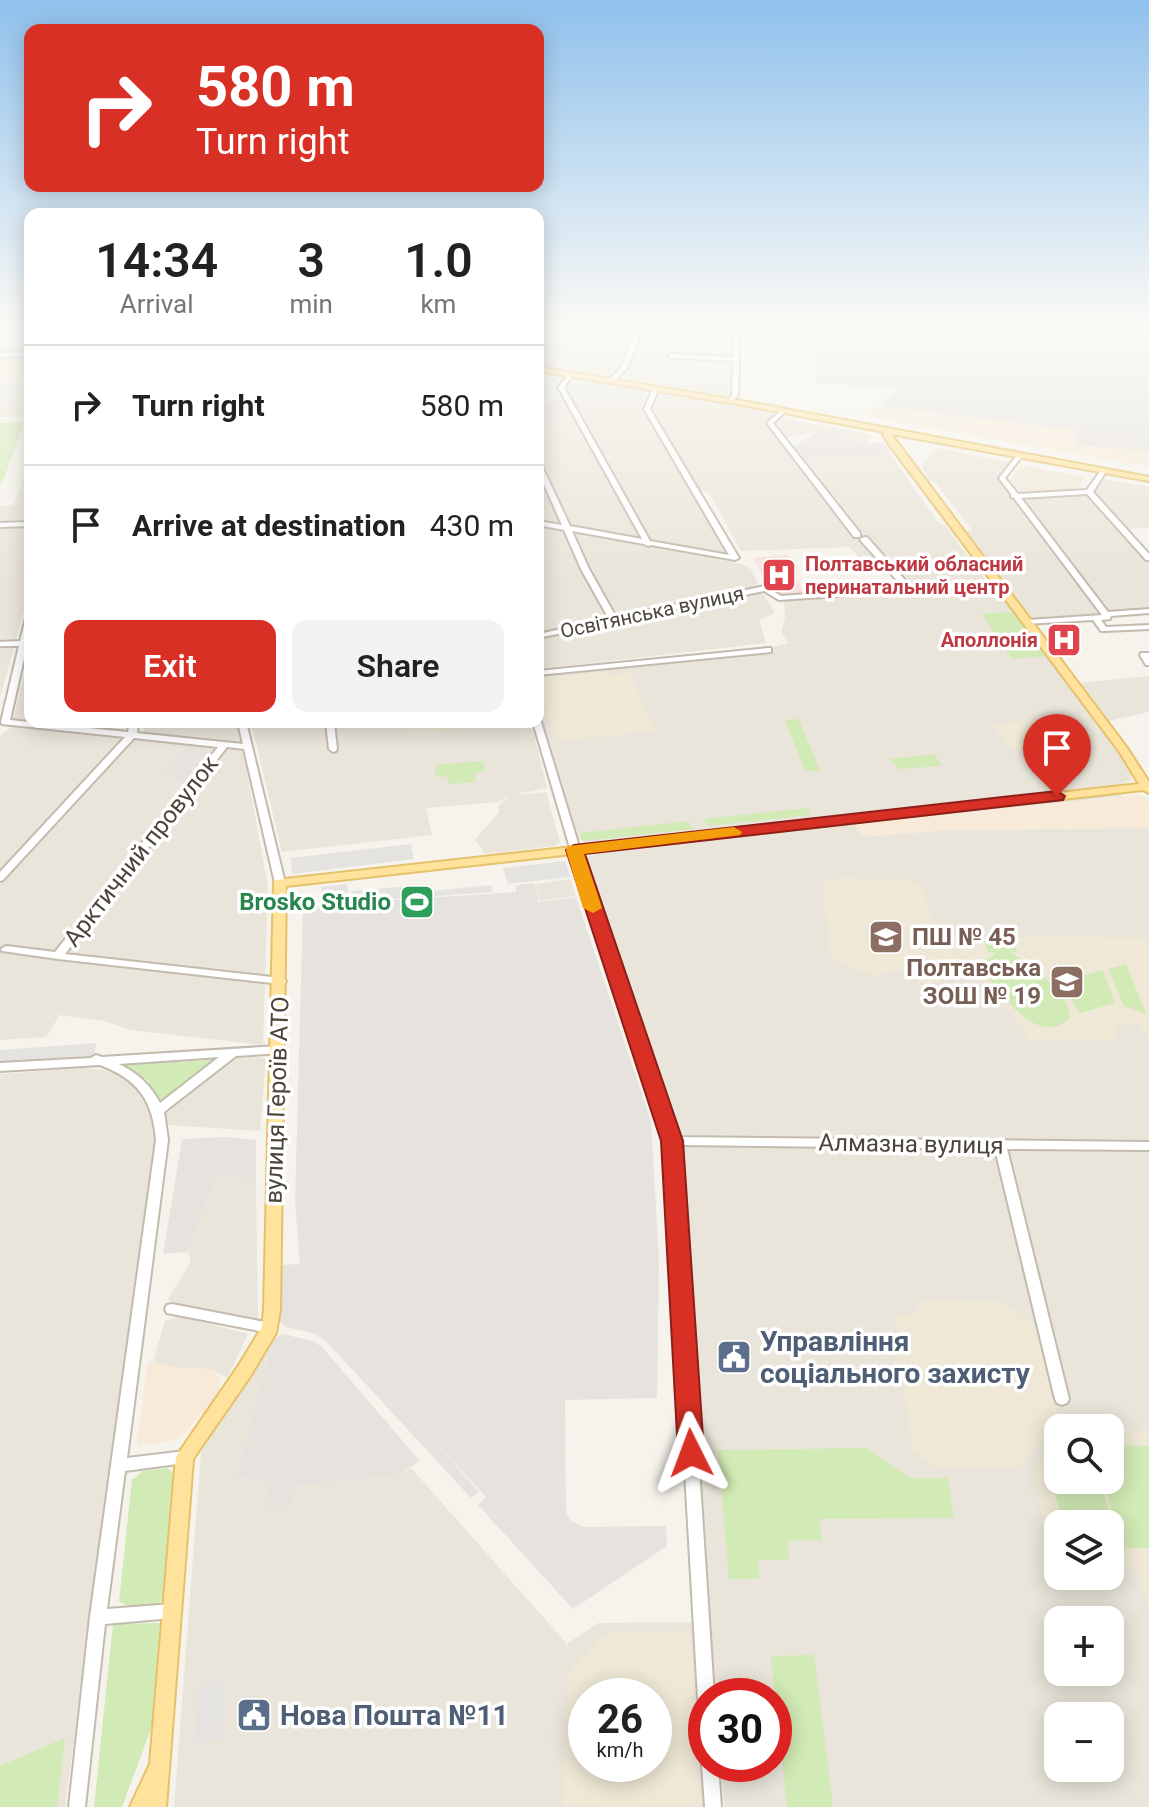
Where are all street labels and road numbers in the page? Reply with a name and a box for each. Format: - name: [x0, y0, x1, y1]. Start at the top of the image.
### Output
- street label: Освітянська вулиця: [558, 581, 746, 643]
- street label: Арктичний провулок: [58, 750, 224, 952]
- street label: вулиця Героїв АТО: [259, 996, 295, 1204]
- street label: Алмазна вулиця: [818, 1128, 1004, 1160]

